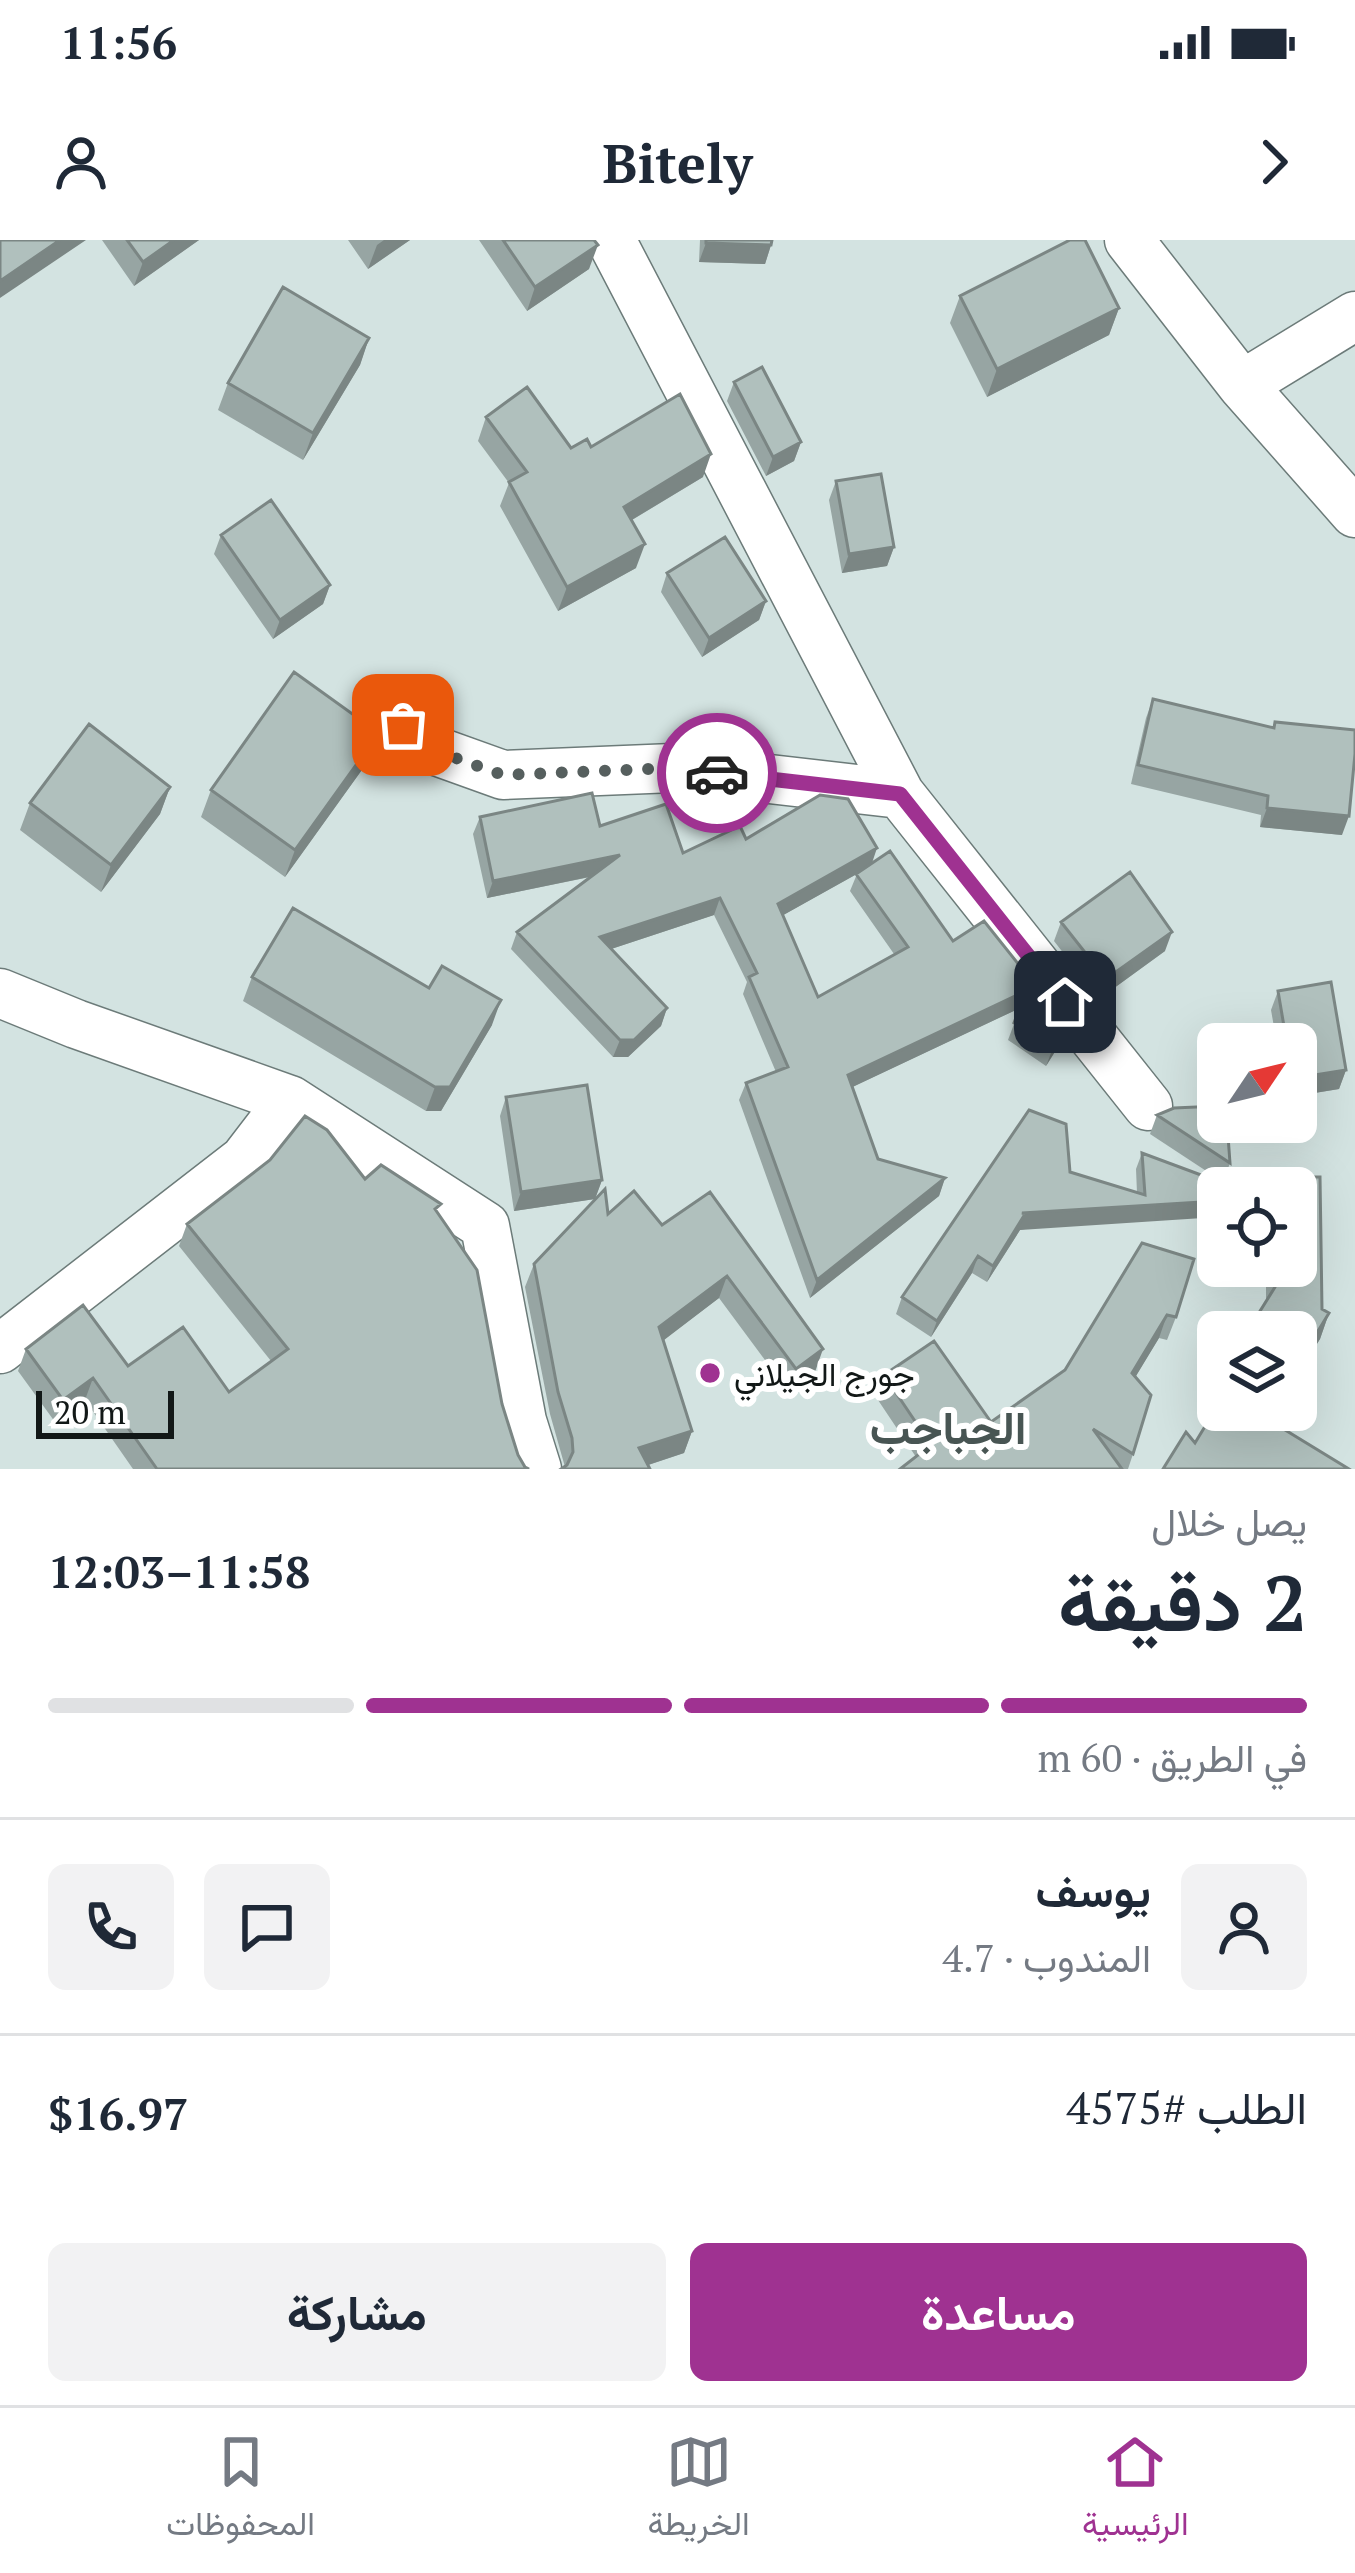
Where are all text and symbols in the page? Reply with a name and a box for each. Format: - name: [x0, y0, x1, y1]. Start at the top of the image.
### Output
- text: 11:56: [60, 12, 177, 72]
- text: Bitely: [603, 127, 752, 198]
- icon: person: [48, 129, 114, 195]
- icon: forward: [1241, 129, 1307, 195]
- pin: [352, 674, 454, 776]
- icon: bag: [370, 692, 436, 758]
- courier: [657, 713, 777, 833]
- icon: car: [684, 740, 750, 806]
- pin: [1014, 951, 1116, 1053]
- icon: home: [1032, 969, 1098, 1035]
- north arrow: [1197, 1023, 1317, 1143]
- map controls: [1197, 1023, 1317, 1431]
- button: locate: [1197, 1167, 1317, 1287]
- button: layers: [1197, 1311, 1317, 1431]
- place label: جورج الجيلاني: [734, 1352, 915, 1401]
- marker: جورج الجيلاني: [697, 1360, 723, 1386]
- scale bar: [36, 1385, 174, 1438]
- text: 20 m: [54, 1390, 126, 1433]
- district label: الجباجب: [870, 1397, 1026, 1457]
- text: يصل خلال: [1151, 1495, 1307, 1547]
- text: 11:58–12:03: [48, 1541, 310, 1601]
- text: 2 دقيقة: [1058, 1550, 1307, 1653]
- text: في الطريق · 60 m: [1037, 1731, 1307, 1783]
- text: يوسف: [1036, 1860, 1151, 1920]
- button: phone: [48, 1864, 174, 1990]
- button: chat: [204, 1864, 330, 1990]
- button: person: [1181, 1864, 1307, 1990]
- text: المندوب · 4.7: [942, 1931, 1151, 1983]
- text: الطلب #4575: [1066, 2077, 1307, 2137]
- text: $16.97: [48, 2083, 188, 2143]
- button: مشاركة: [48, 2243, 666, 2381]
- button: مساعدة: [690, 2243, 1307, 2381]
- tab: المحفوظات: [166, 2429, 315, 2553]
- tab: الخريطة: [647, 2429, 750, 2553]
- tab: الرئيسية: [1082, 2429, 1189, 2553]

